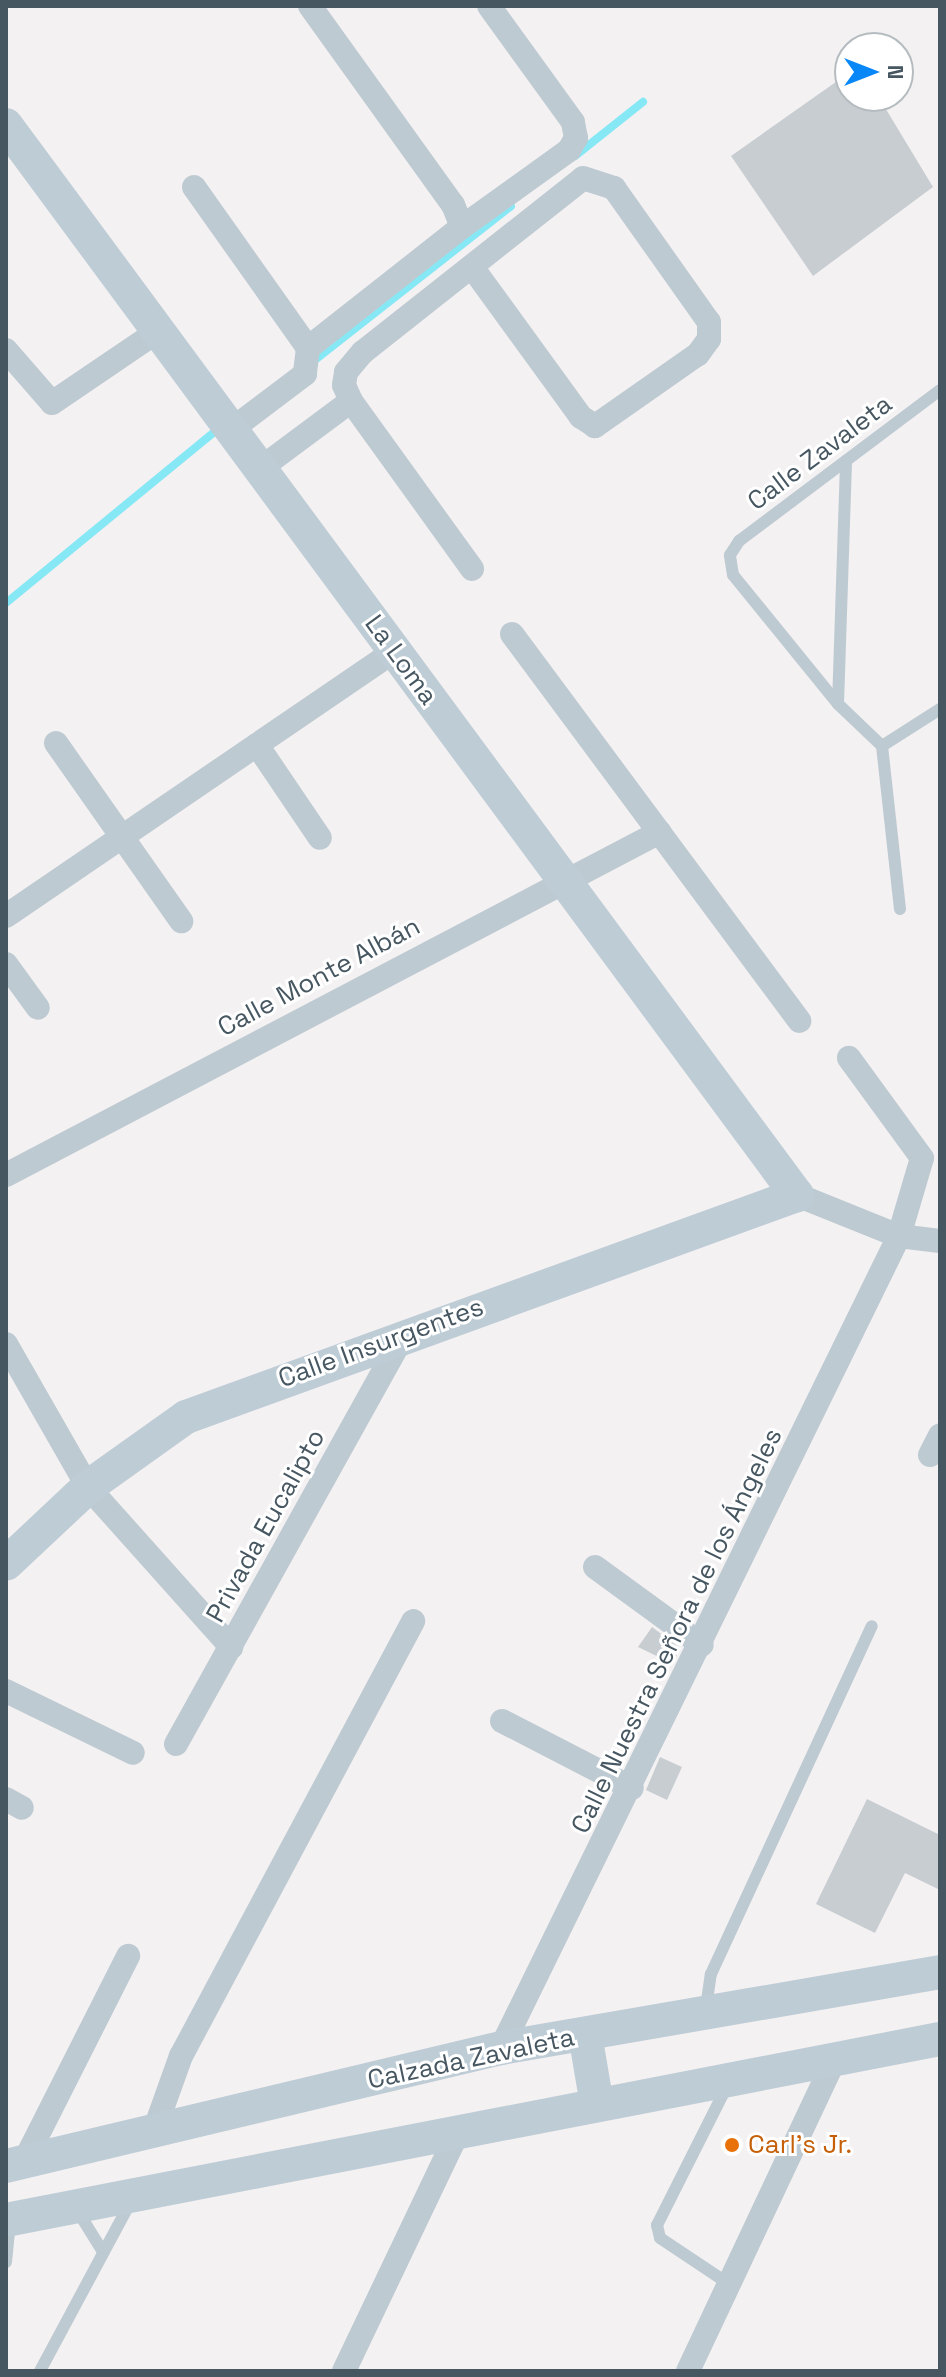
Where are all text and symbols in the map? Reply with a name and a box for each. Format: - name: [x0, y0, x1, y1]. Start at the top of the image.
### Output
- north arrow: [834, 32, 914, 112]
- text: N: [882, 65, 910, 79]
- street label: Calle Zavaleta: [742, 389, 898, 517]
- street label: La Loma: [358, 609, 444, 711]
- street label: Calle Monte Albán: [213, 911, 425, 1043]
- street label: Calle Insurgentes: [274, 1291, 488, 1395]
- street label: Calle Nuestra Señora de los Ángeles: [565, 1423, 789, 1839]
- street label: Privada Eucalipto: [200, 1424, 332, 1628]
- street label: Calzada Zavaleta: [365, 2022, 577, 2096]
- place label: Carl's Jr.: [748, 2129, 852, 2161]
- marker: Carl's Jr.: [723, 2136, 741, 2154]

